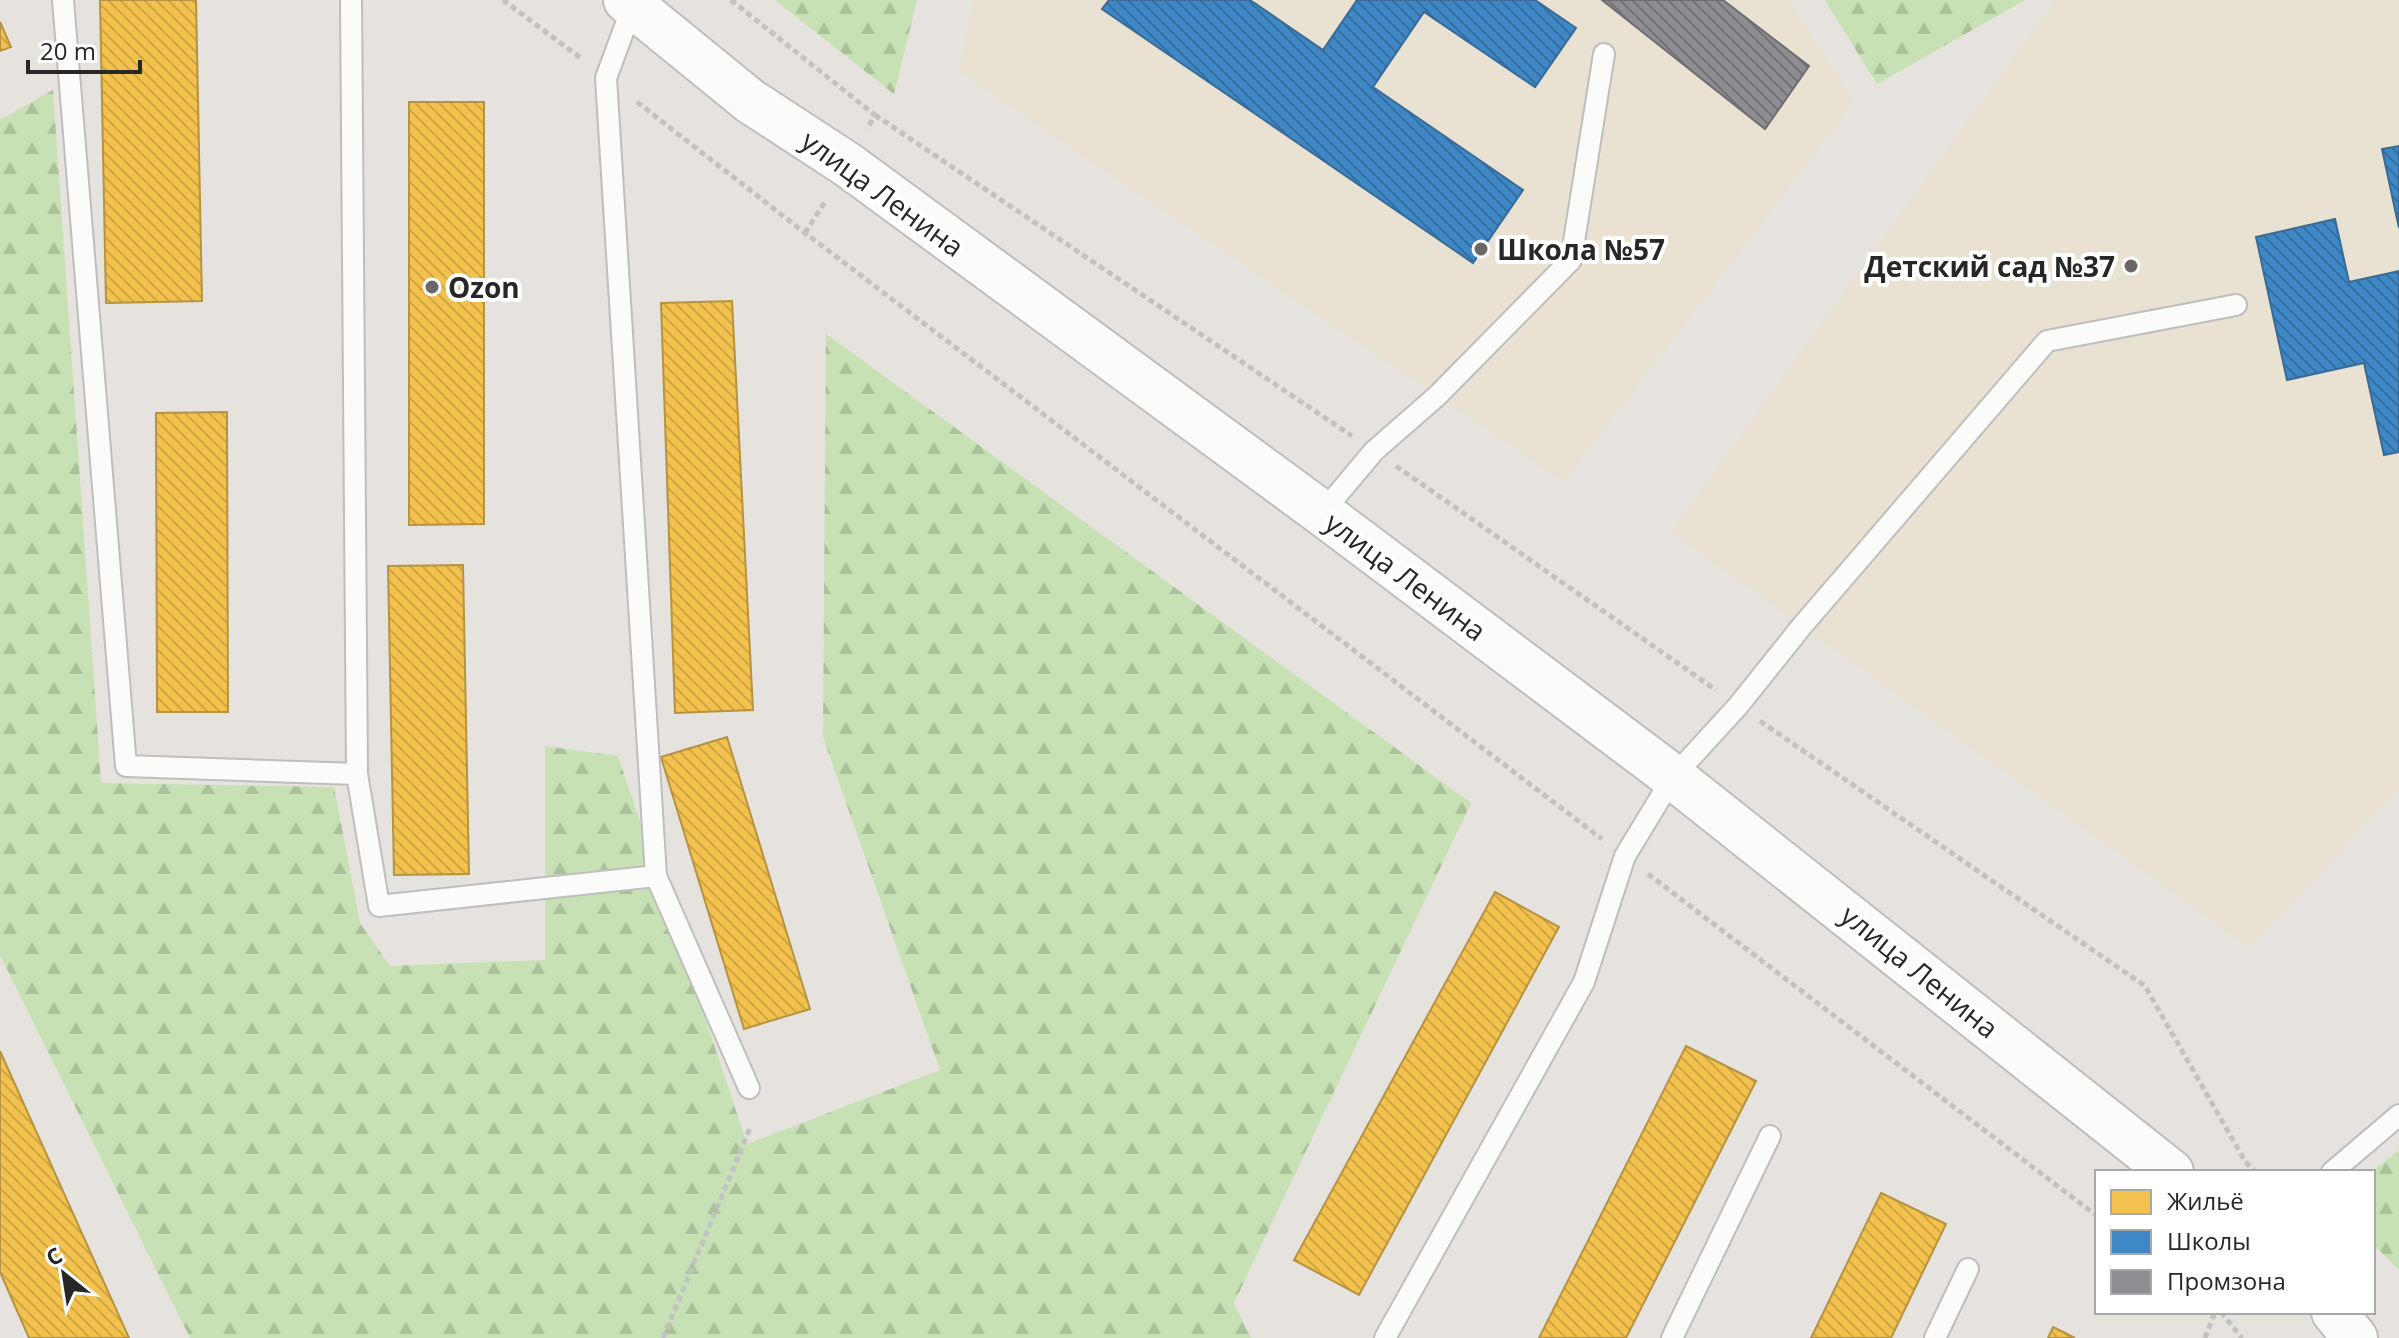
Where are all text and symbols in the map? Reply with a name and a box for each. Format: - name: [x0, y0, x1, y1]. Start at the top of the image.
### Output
- scale bar: [28, 24, 140, 74]
- text: 20 m: [40, 34, 96, 67]
- street label: улица Ленина: [794, 121, 972, 265]
- place label: Школа №57: [1497, 230, 1665, 268]
- marker: Школа №57: [1472, 240, 1490, 258]
- place label: Детский сад №37: [1864, 247, 2115, 285]
- marker: Детский сад №37: [2122, 257, 2140, 275]
- place label: Ozon: [448, 268, 520, 306]
- marker: Ozon: [423, 278, 441, 296]
- street label: улица Ленина: [1318, 503, 1494, 649]
- street label: улица Ленина: [1833, 896, 2007, 1046]
- legend: [2095, 1170, 2375, 1314]
- text: Жильё: [2167, 1184, 2244, 1217]
- text: Школы: [2167, 1224, 2251, 1257]
- north arrow: [24, 1234, 104, 1314]
- text: С: [40, 1239, 67, 1272]
- text: Промзона: [2167, 1264, 2286, 1297]

